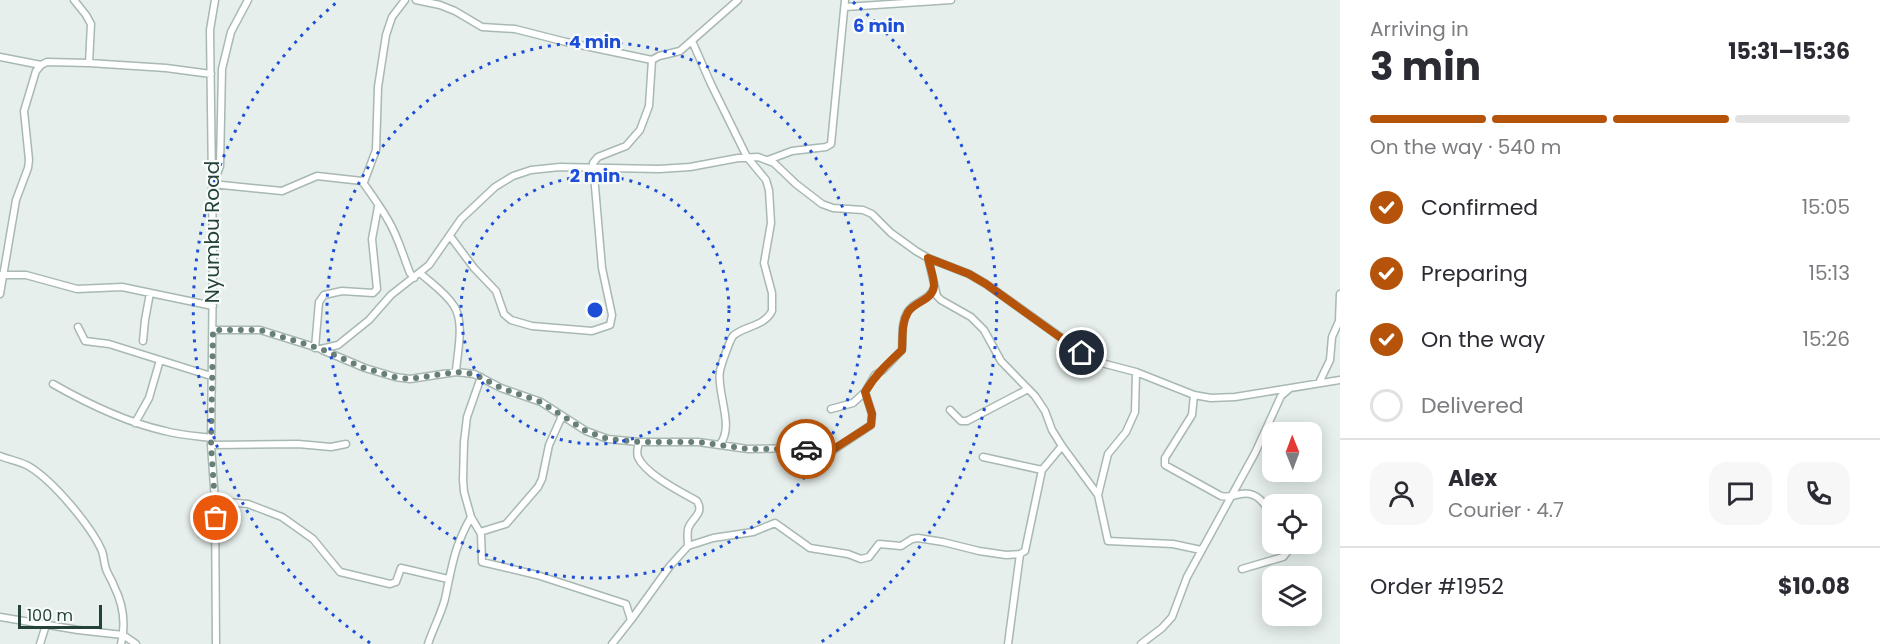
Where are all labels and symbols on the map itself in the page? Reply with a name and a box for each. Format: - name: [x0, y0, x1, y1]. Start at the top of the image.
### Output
- text: 6 min: [853, 13, 905, 38]
- text: 4 min: [569, 29, 621, 54]
- street label: Nyumbu Road: [198, 161, 226, 303]
- text: 2 min: [570, 163, 620, 188]
- centre of rings: [585, 300, 605, 320]
- pin: [1056, 327, 1107, 378]
- courier: [776, 419, 836, 479]
- north arrow: [1262, 422, 1322, 482]
- pin: [190, 492, 241, 543]
- scale bar: [18, 602, 102, 630]

